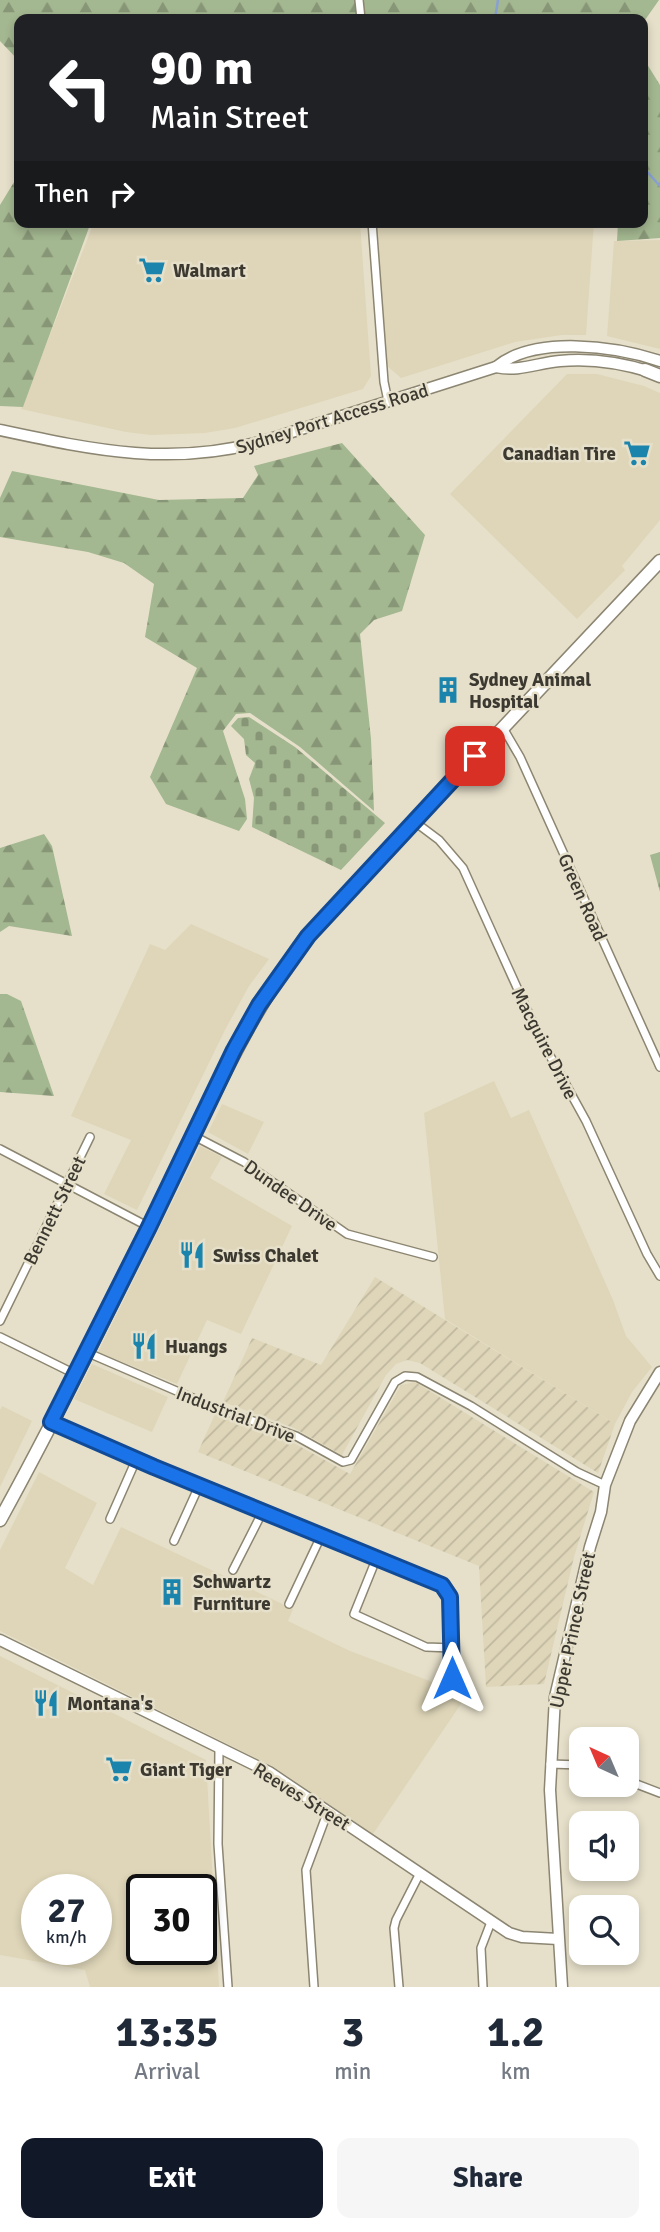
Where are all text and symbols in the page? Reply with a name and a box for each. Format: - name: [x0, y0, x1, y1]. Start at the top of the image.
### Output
- text: 90 m: [150, 38, 253, 98]
- icon: left: [35, 42, 126, 133]
- text: Main Street: [150, 98, 309, 137]
- icon: right: [103, 175, 141, 213]
- text: Then: [35, 178, 89, 210]
- supermarket icon: Walmart: [137, 255, 167, 285]
- place label: Walmart: [173, 259, 246, 283]
- street label: Sydney Port Access Road: [233, 378, 432, 460]
- supermarket icon: Canadian Tire: [622, 438, 652, 468]
- place label: Canadian Tire: [502, 442, 616, 466]
- place label: Sydney Animal Hospital: [469, 668, 591, 714]
- building icon: Sydney Animal Hospital: [433, 675, 463, 705]
- pin: [445, 726, 505, 786]
- icon: arrive: [456, 737, 494, 775]
- street label: Green Road: [552, 850, 612, 945]
- street label: Macguire Drive: [506, 984, 583, 1103]
- street label: Bennett Street: [18, 1152, 92, 1269]
- street label: Dundee Drive: [239, 1155, 342, 1237]
- restaurant icon: Swiss Chalet: [177, 1240, 207, 1270]
- place label: Swiss Chalet: [213, 1244, 319, 1268]
- restaurant icon: Huangs: [129, 1331, 159, 1361]
- place label: Huangs: [165, 1335, 227, 1359]
- street label: Industrial Drive: [173, 1381, 299, 1449]
- street label: Upper Prince Street: [545, 1550, 601, 1710]
- place label: Schwartz Furniture: [193, 1570, 271, 1616]
- building icon: Schwartz Furniture: [157, 1577, 187, 1607]
- position arrow: [415, 1641, 489, 1715]
- restaurant icon: Montana's: [31, 1688, 61, 1718]
- place label: Montana's: [67, 1692, 153, 1716]
- north arrow: [569, 1727, 639, 1797]
- map controls: [569, 1727, 639, 1965]
- supermarket icon: Giant Tiger: [104, 1754, 134, 1784]
- place label: Giant Tiger: [140, 1758, 232, 1782]
- street label: Reeves Street: [249, 1758, 355, 1836]
- button: sound: [569, 1811, 639, 1881]
- speed limit sign: 30: [126, 1874, 217, 1965]
- text: 27: [48, 1889, 85, 1932]
- button: search: [569, 1895, 639, 1965]
- text: km/h: [46, 1926, 87, 1948]
- text: 13:35: [116, 2007, 219, 2058]
- text: 3: [342, 2007, 364, 2058]
- text: 1.2: [487, 2007, 544, 2058]
- text: Arrival: [134, 2057, 200, 2086]
- text: min: [334, 2057, 371, 2086]
- text: km: [501, 2057, 531, 2086]
- button: Exit: [21, 2138, 323, 2218]
- button: Share: [337, 2138, 639, 2218]

